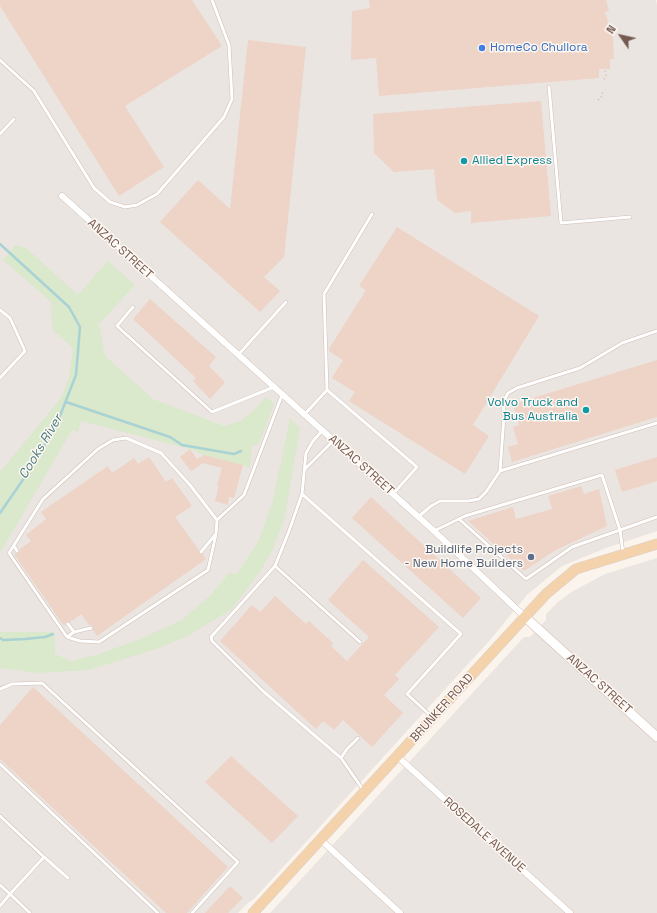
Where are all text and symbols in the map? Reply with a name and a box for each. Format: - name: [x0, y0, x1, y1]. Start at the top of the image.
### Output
- north arrow: [601, 16, 641, 56]
- text: N: [603, 22, 619, 36]
- place label: HomeCo Chullora: [490, 41, 588, 55]
- marker: HomeCo Chullora: [477, 43, 487, 53]
- place label: Allied Express: [472, 154, 552, 168]
- marker: Allied Express: [459, 156, 469, 166]
- street label: ANZAC STREET: [84, 216, 156, 282]
- place label: Volvo Truck and Bus Australia: [487, 396, 578, 424]
- marker: Volvo Truck and Bus Australia: [581, 405, 591, 415]
- water label: Cooks River: [16, 412, 66, 482]
- street label: ANZAC STREET: [325, 432, 397, 498]
- place label: Buildlife Projects - New Home Builders: [404, 543, 523, 571]
- marker: Buildlife Projects - New Home Builders: [526, 552, 536, 562]
- street label: ANZAC STREET: [563, 651, 635, 717]
- street label: BRUNKER ROAD: [407, 671, 477, 745]
- street label: ROSEDALE AVENUE: [440, 794, 528, 876]

